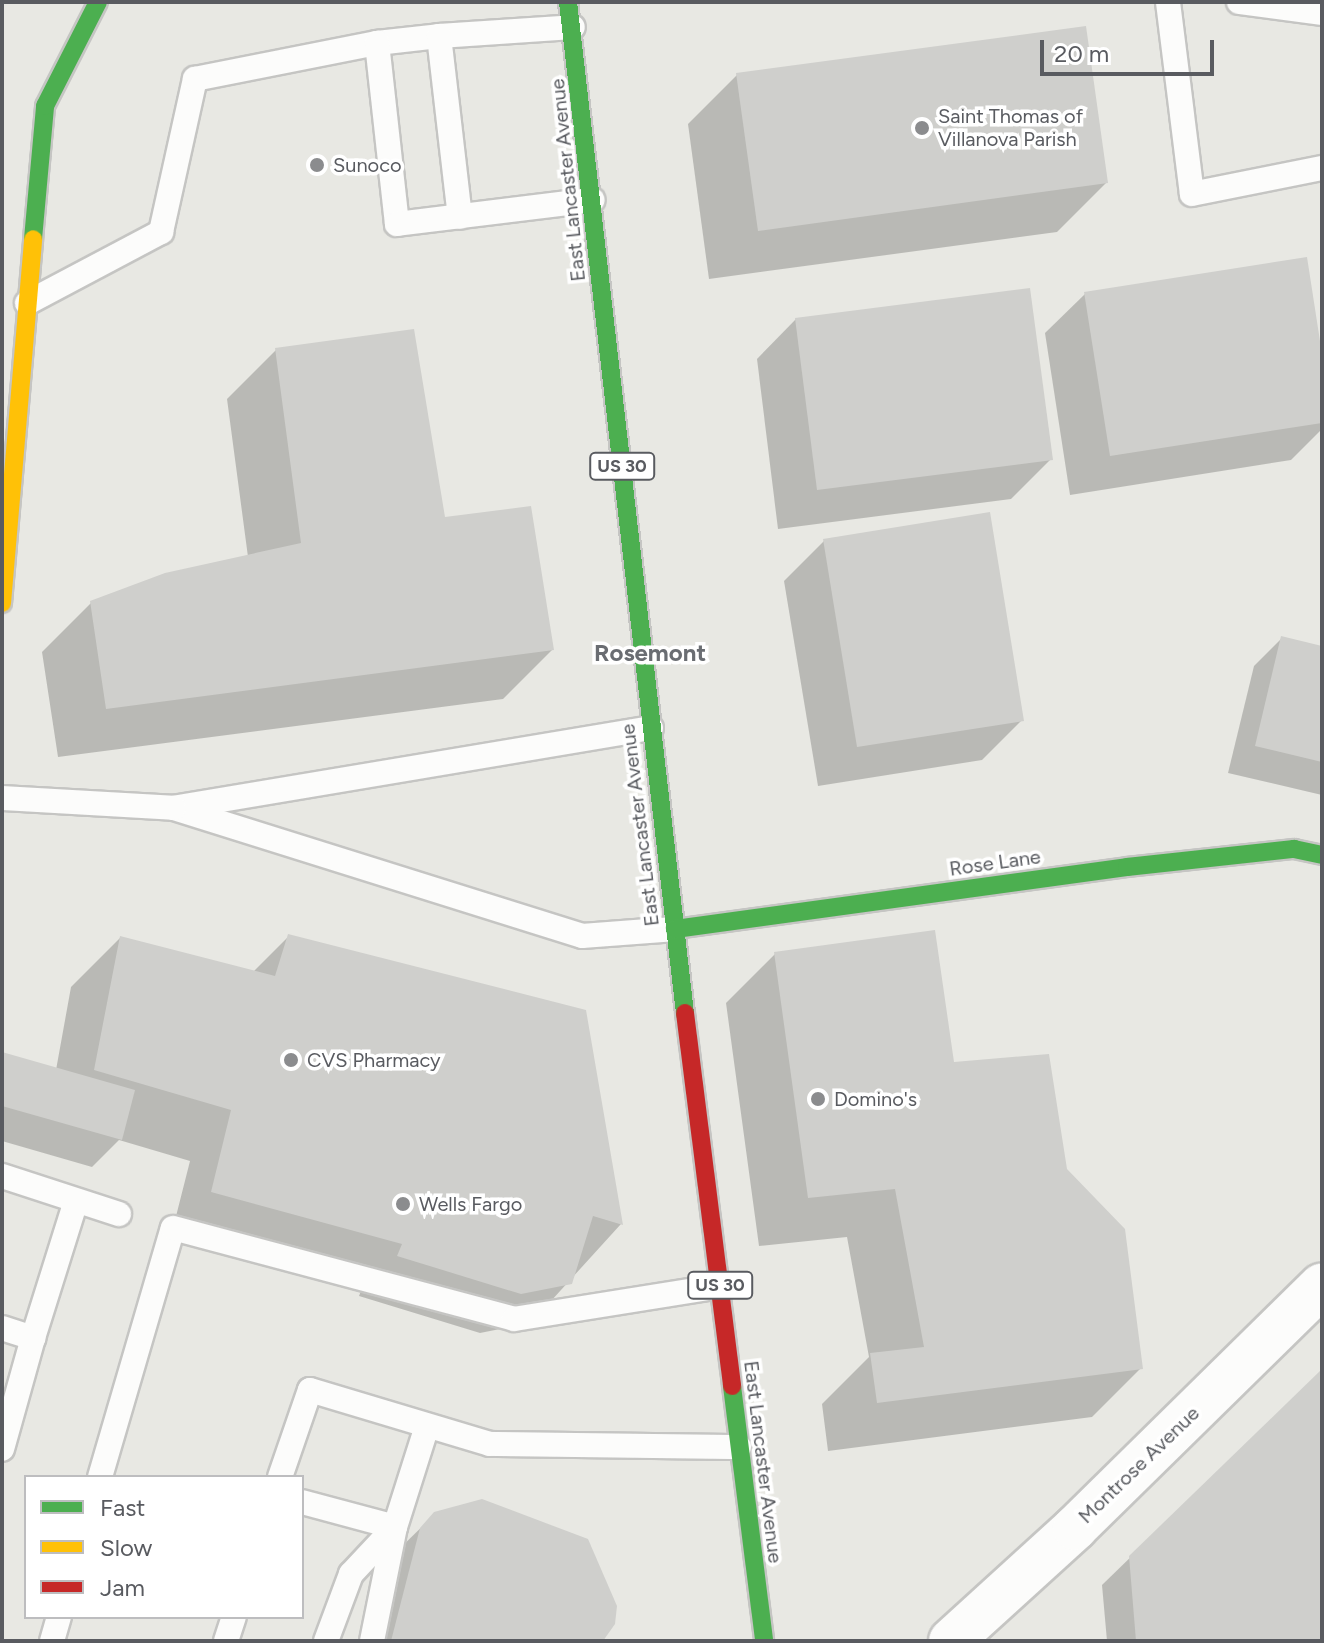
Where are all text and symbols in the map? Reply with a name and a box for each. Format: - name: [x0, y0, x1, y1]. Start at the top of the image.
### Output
- scale bar: [1044, 24, 1218, 74]
- text: 20 m: [1054, 39, 1109, 68]
- street label: East Lancaster Avenue: [545, 77, 591, 283]
- place label: Saint Thomas of Villanova Parish: [938, 104, 1083, 151]
- marker: Saint Thomas of Villanova Parish: [913, 119, 931, 137]
- place label: Sunoco: [333, 153, 402, 177]
- marker: Sunoco: [308, 156, 326, 174]
- road number: US 30: [588, 452, 656, 480]
- district label: Rosemont: [594, 639, 706, 667]
- street label: East Lancaster Avenue: [616, 722, 664, 928]
- street label: Rose Lane: [948, 845, 1042, 881]
- place label: CVS Pharmacy: [307, 1048, 440, 1072]
- marker: CVS Pharmacy: [282, 1051, 300, 1069]
- place label: Domino's: [834, 1087, 917, 1111]
- marker: Domino's: [809, 1090, 827, 1108]
- place label: Wells Fargo: [419, 1192, 522, 1216]
- marker: Wells Fargo: [394, 1195, 412, 1213]
- road number: US 30: [686, 1271, 754, 1299]
- street label: East Lancaster Avenue: [739, 1359, 787, 1565]
- street label: Montrose Avenue: [1074, 1401, 1204, 1529]
- legend: [24, 1475, 304, 1619]
- text: Fast: [100, 1493, 145, 1522]
- text: Slow: [100, 1533, 152, 1562]
- text: Jam: [100, 1573, 145, 1602]

